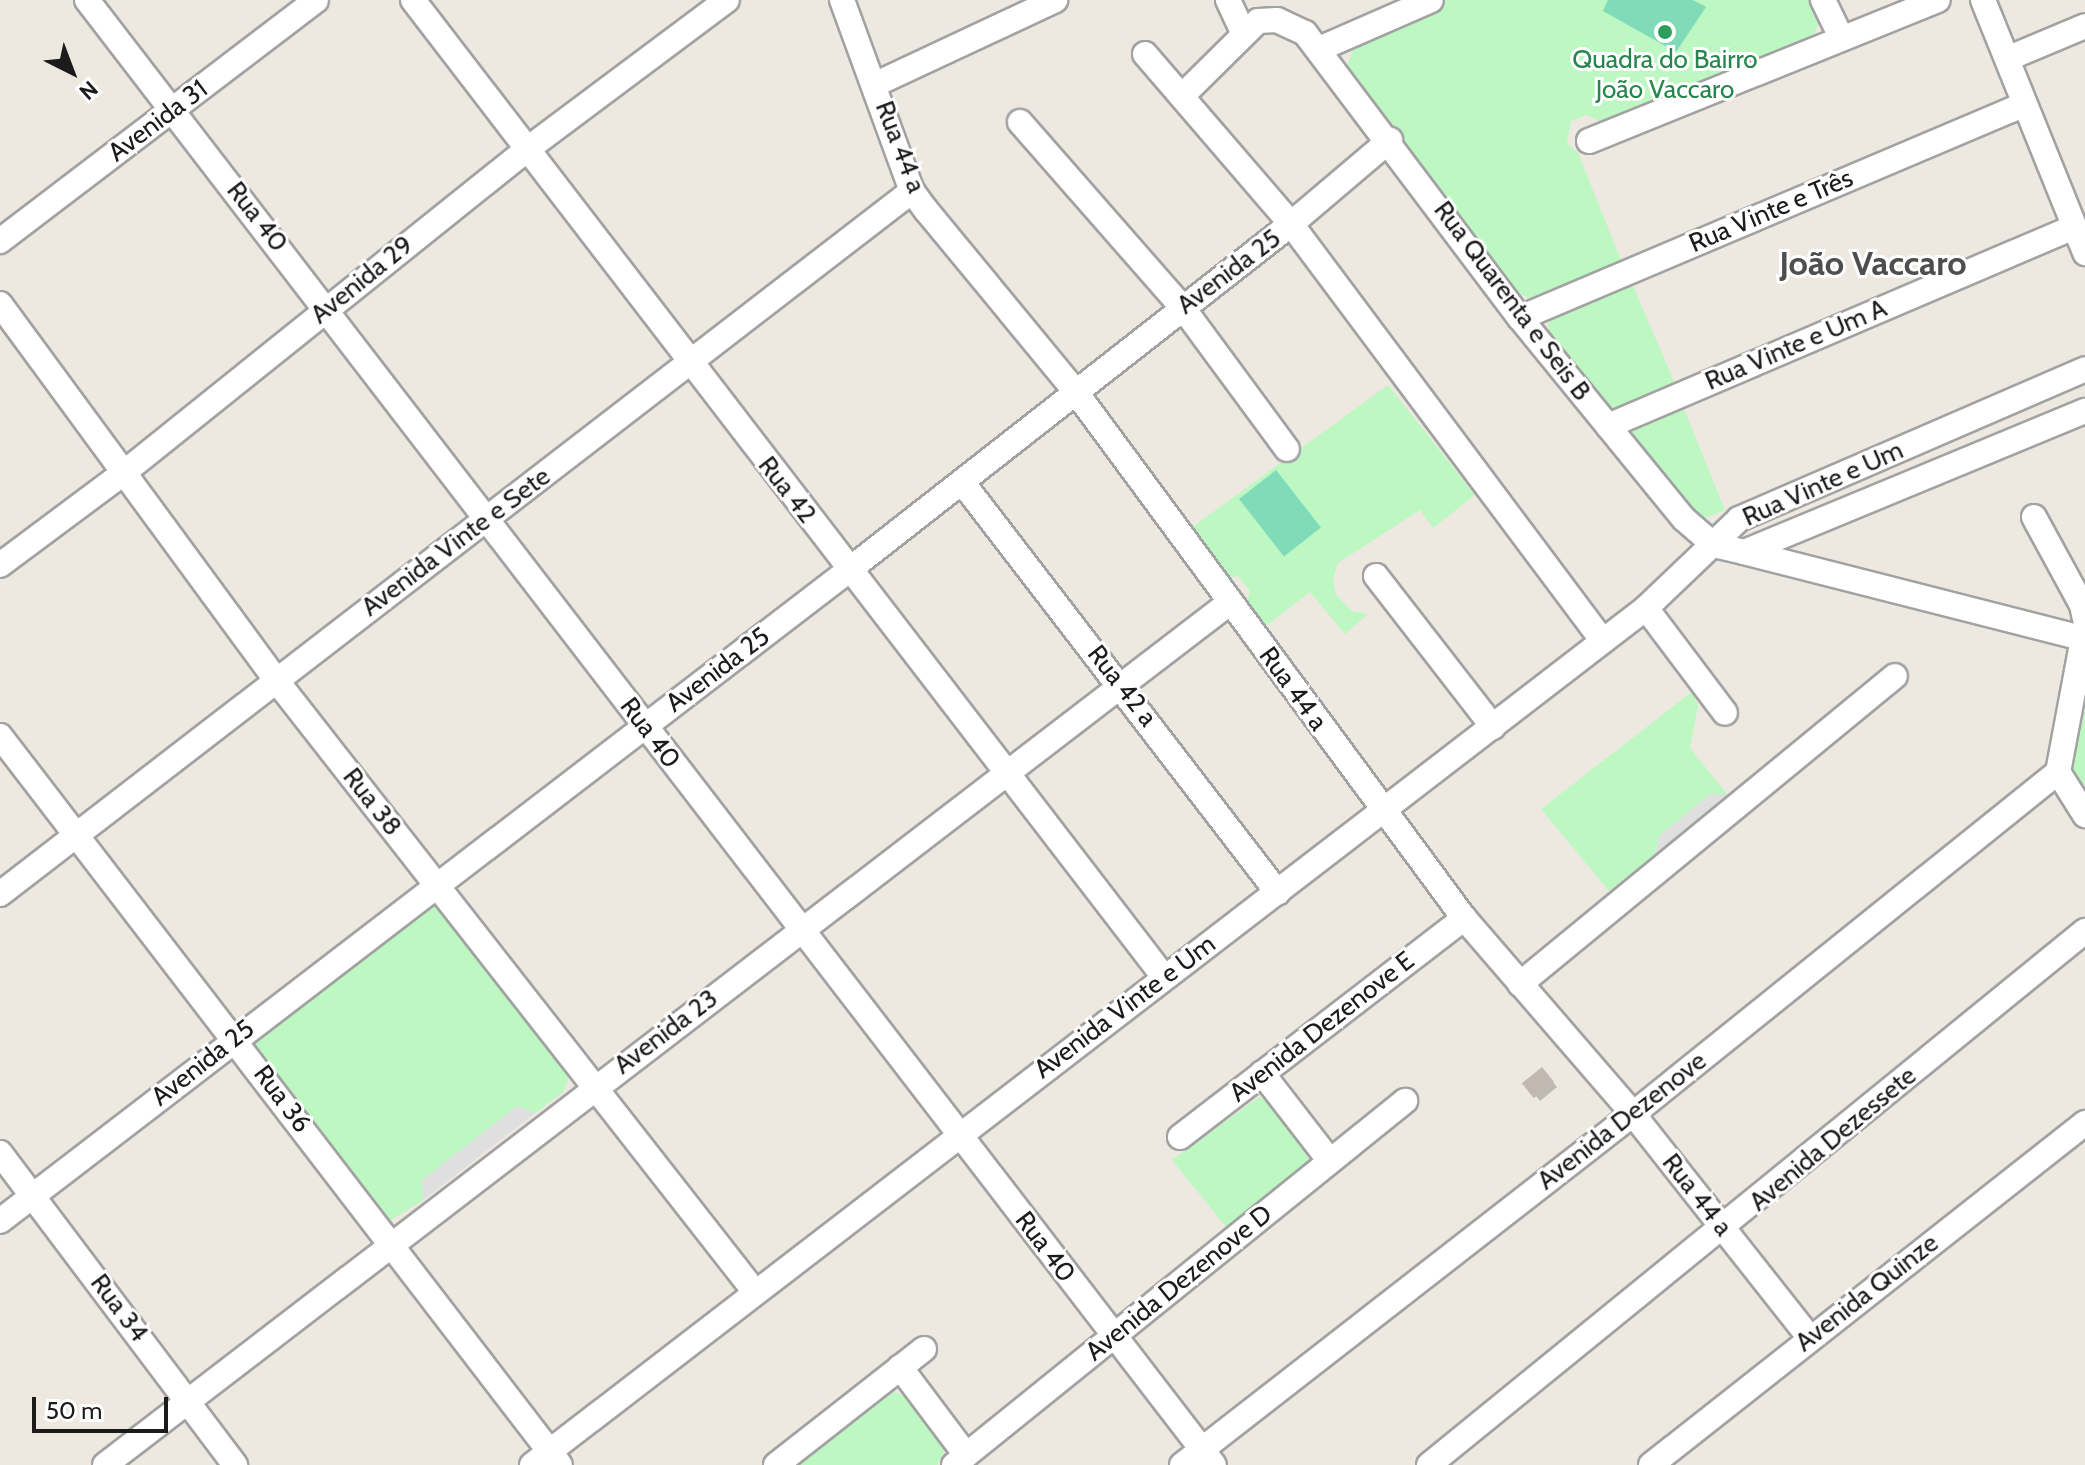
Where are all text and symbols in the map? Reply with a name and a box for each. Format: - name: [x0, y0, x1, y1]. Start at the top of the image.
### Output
- marker: Quadra do Bairro João Vaccaro: [1656, 23, 1674, 41]
- north arrow: [32, 32, 112, 112]
- place label: Quadra do Bairro João Vaccaro: [1572, 44, 1758, 106]
- street label: Avenida 31: [102, 74, 214, 168]
- text: N: [74, 75, 103, 105]
- street label: Rua 44 a: [868, 97, 932, 197]
- street label: Rua Vinte e Três: [1685, 163, 1857, 259]
- street label: Rua 40: [220, 176, 294, 258]
- street label: Rua Quarenta e Seis B: [1427, 195, 1597, 407]
- street label: Avenida 25: [1171, 223, 1287, 321]
- street label: Avenida 29: [305, 229, 419, 331]
- district label: João Vaccaro: [1779, 244, 1967, 284]
- street label: Rua Vinte e Um A: [1701, 293, 1891, 397]
- street label: Rua Vinte e Um: [1738, 435, 1908, 533]
- street label: Rua 42: [751, 450, 823, 530]
- street label: Avenida Vinte e Sete: [356, 461, 556, 623]
- street label: Avenida 25: [660, 621, 776, 719]
- street label: Rua 42 a: [1081, 639, 1163, 733]
- street label: Rua 44 a: [1252, 641, 1334, 737]
- street label: Rua 40: [613, 691, 687, 775]
- street label: Rua 38: [336, 762, 408, 842]
- street label: Avenida Vinte e Um: [1028, 929, 1222, 1085]
- street label: Avenida Dezenove E: [1223, 945, 1421, 1109]
- street label: Avenida 23: [608, 983, 724, 1081]
- street label: Avenida 25: [146, 1013, 260, 1113]
- street label: Avenida Dezenove: [1531, 1045, 1713, 1197]
- street label: Rua 36: [247, 1059, 317, 1139]
- street label: Avenida Dezessete: [1743, 1060, 1923, 1218]
- street label: Rua 44 a: [1655, 1148, 1739, 1242]
- street label: Avenida Dezenove D: [1080, 1198, 1278, 1368]
- street label: Rua 40: [1008, 1205, 1082, 1289]
- street label: Avenida Quinze: [1789, 1228, 1945, 1358]
- street label: Rua 34: [84, 1268, 154, 1348]
- scale bar: [36, 1381, 172, 1431]
- text: 50 m: [46, 1396, 102, 1425]

